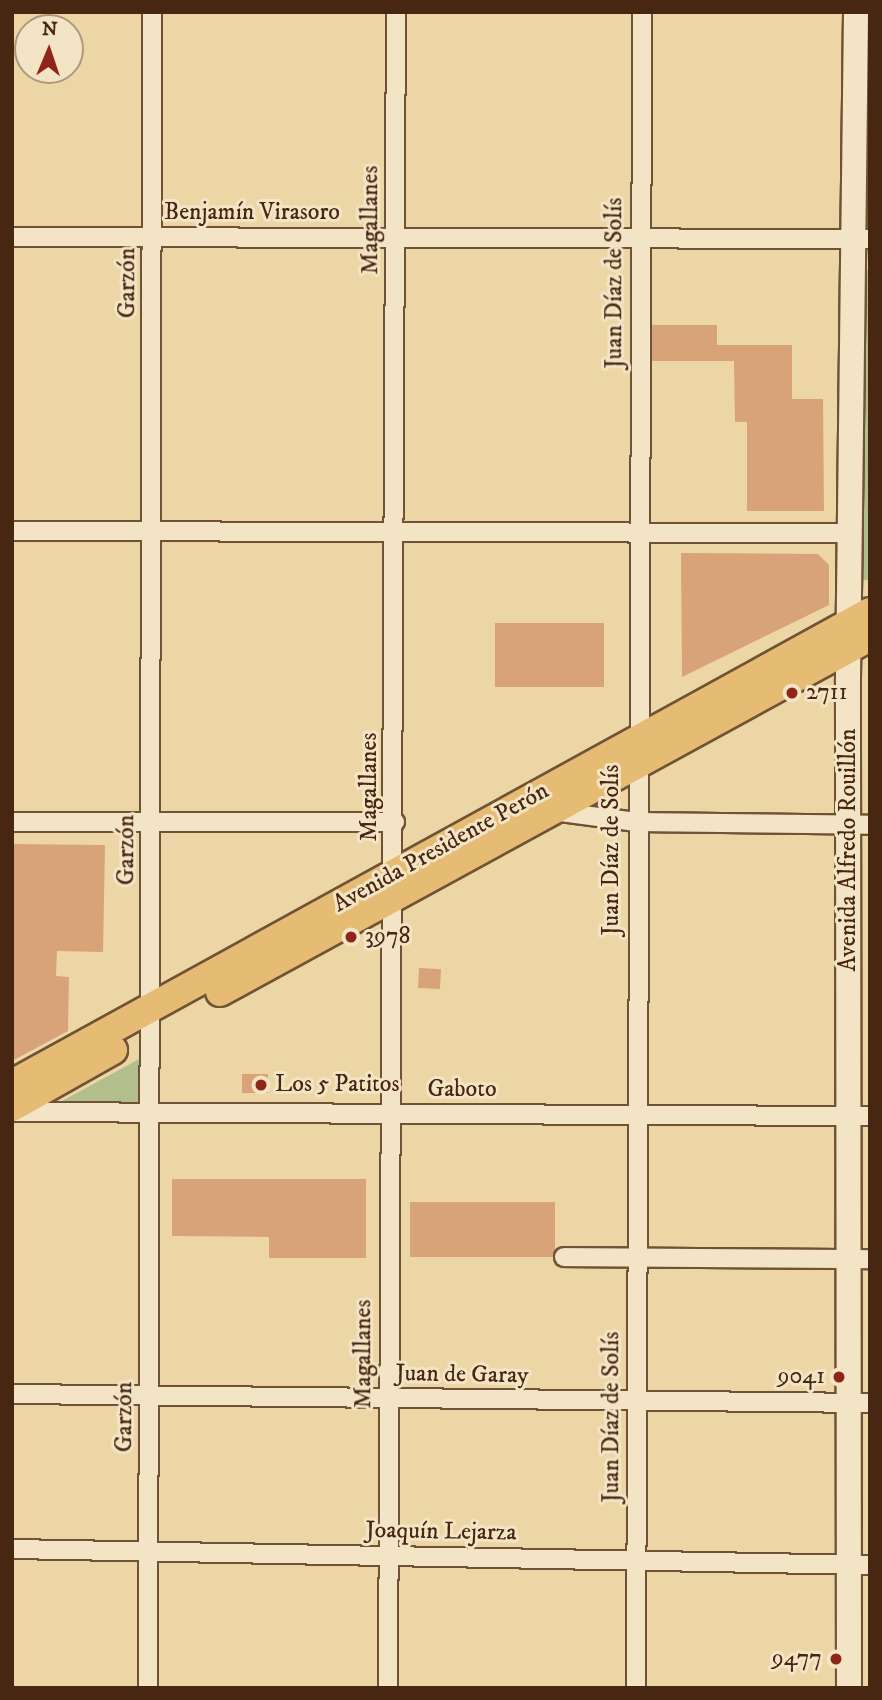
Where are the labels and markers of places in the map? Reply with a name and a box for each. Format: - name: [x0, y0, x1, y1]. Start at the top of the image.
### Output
- place label: 2711: [806, 679, 847, 707]
- marker: 2711: [784, 685, 800, 701]
- place label: 3978: [365, 923, 411, 951]
- marker: 3978: [343, 929, 359, 945]
- place label: Los 5 Patitos: [275, 1071, 399, 1099]
- marker: Los 5 Patitos: [253, 1077, 269, 1093]
- place label: 9041: [778, 1363, 825, 1391]
- marker: 9041: [831, 1369, 847, 1385]
- place label: 9477: [772, 1645, 822, 1673]
- marker: 9477: [828, 1651, 844, 1667]

